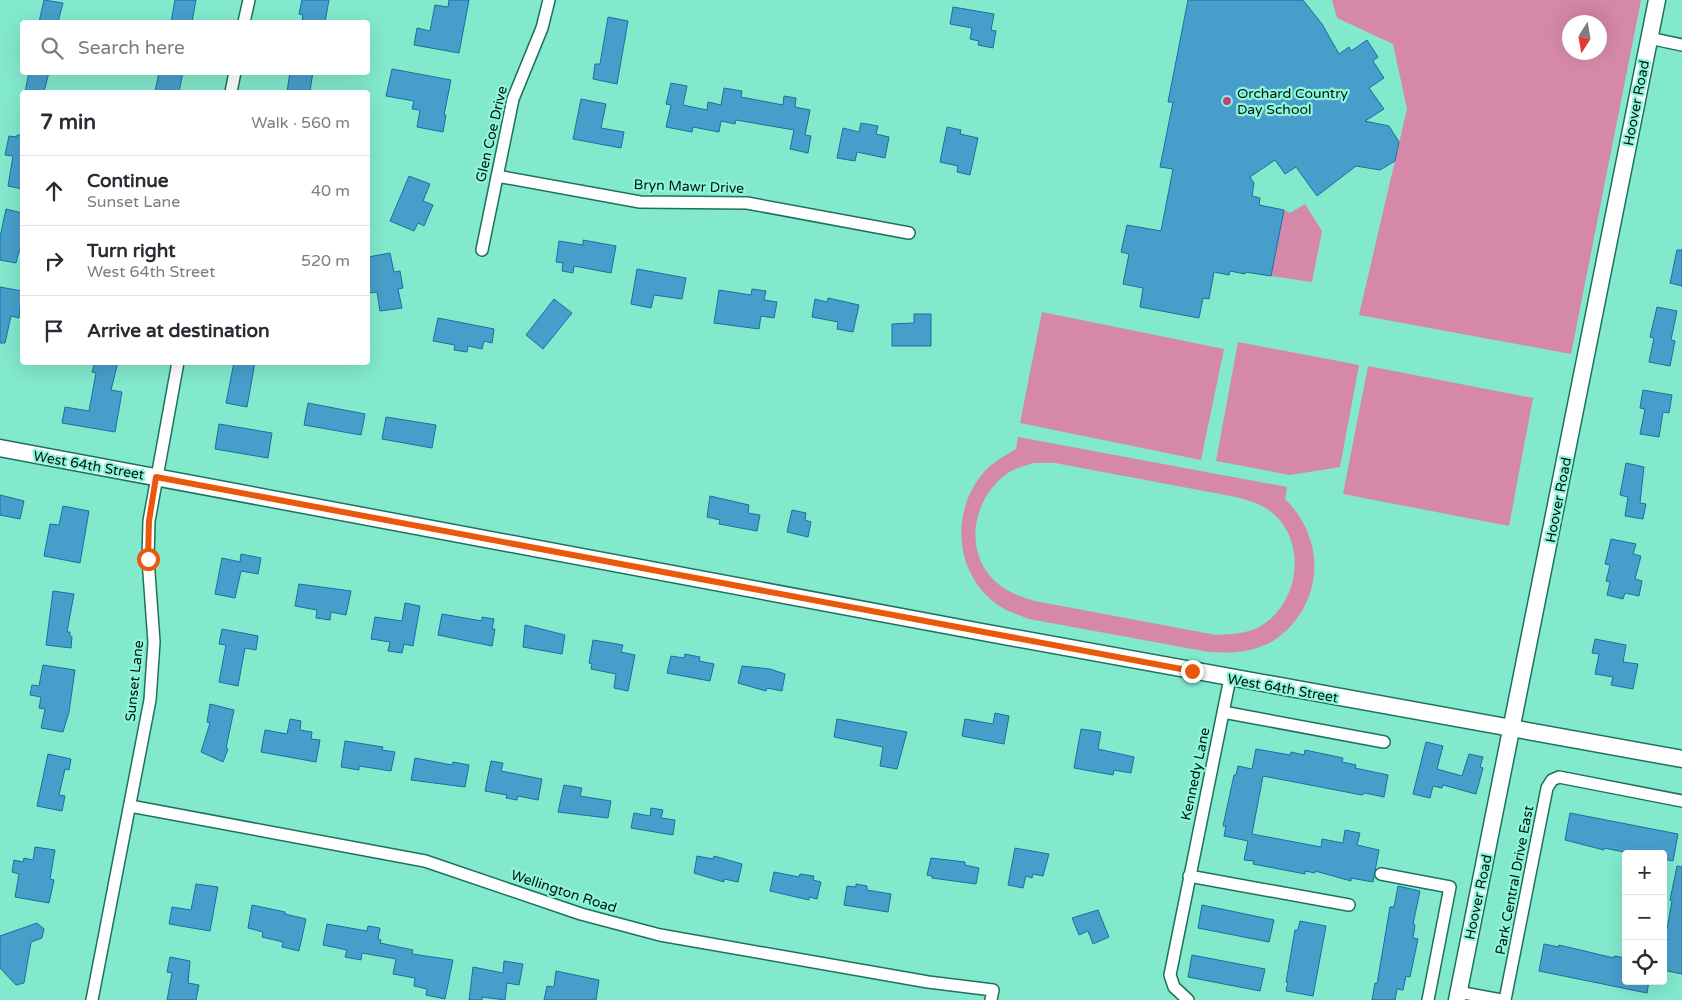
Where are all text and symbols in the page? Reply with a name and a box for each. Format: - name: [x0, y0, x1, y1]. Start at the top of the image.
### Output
- north arrow: [1562, 15, 1607, 60]
- search box: [20, 20, 370, 75]
- icon: search: [38, 34, 66, 62]
- text: Search here: [78, 37, 185, 59]
- street label: Hoover Road: [1620, 59, 1653, 147]
- street label: Glen Coe Drive: [472, 84, 511, 184]
- place label: Orchard Country Day School: [1237, 85, 1348, 118]
- marker: Orchard Country Day School: [1221, 95, 1233, 107]
- text: 7 min: [40, 110, 96, 135]
- text: Walk · 560 m: [251, 113, 350, 133]
- text: Continue: [87, 170, 169, 192]
- street label: Bryn Mawr Drive: [633, 176, 745, 197]
- icon: ahead: [40, 177, 68, 205]
- text: 40 m: [311, 181, 350, 201]
- text: Sunset Lane: [87, 192, 180, 212]
- text: Turn right: [87, 240, 175, 262]
- icon: right: [40, 247, 68, 275]
- text: 520 m: [301, 251, 350, 271]
- text: West 64th Street: [87, 262, 215, 282]
- icon: arrive: [40, 317, 68, 345]
- text: Arrive at destination: [87, 320, 270, 342]
- street label: West 64th Street: [32, 447, 146, 484]
- street label: Hoover Road: [1542, 456, 1575, 544]
- route start: [137, 548, 160, 571]
- street label: Sunset Lane: [122, 640, 147, 723]
- route end: [1181, 660, 1204, 683]
- street label: West 64th Street: [1226, 670, 1340, 707]
- street label: Kennedy Lane: [1177, 726, 1214, 822]
- street label: Park Central Drive East: [1492, 803, 1537, 956]
- map controls: [1622, 850, 1667, 985]
- button: +: [1622, 850, 1667, 895]
- street label: Hoover Road: [1461, 853, 1496, 941]
- street label: Wellington Road: [509, 866, 619, 917]
- button: −: [1622, 895, 1667, 940]
- button: locate: [1622, 940, 1667, 985]

